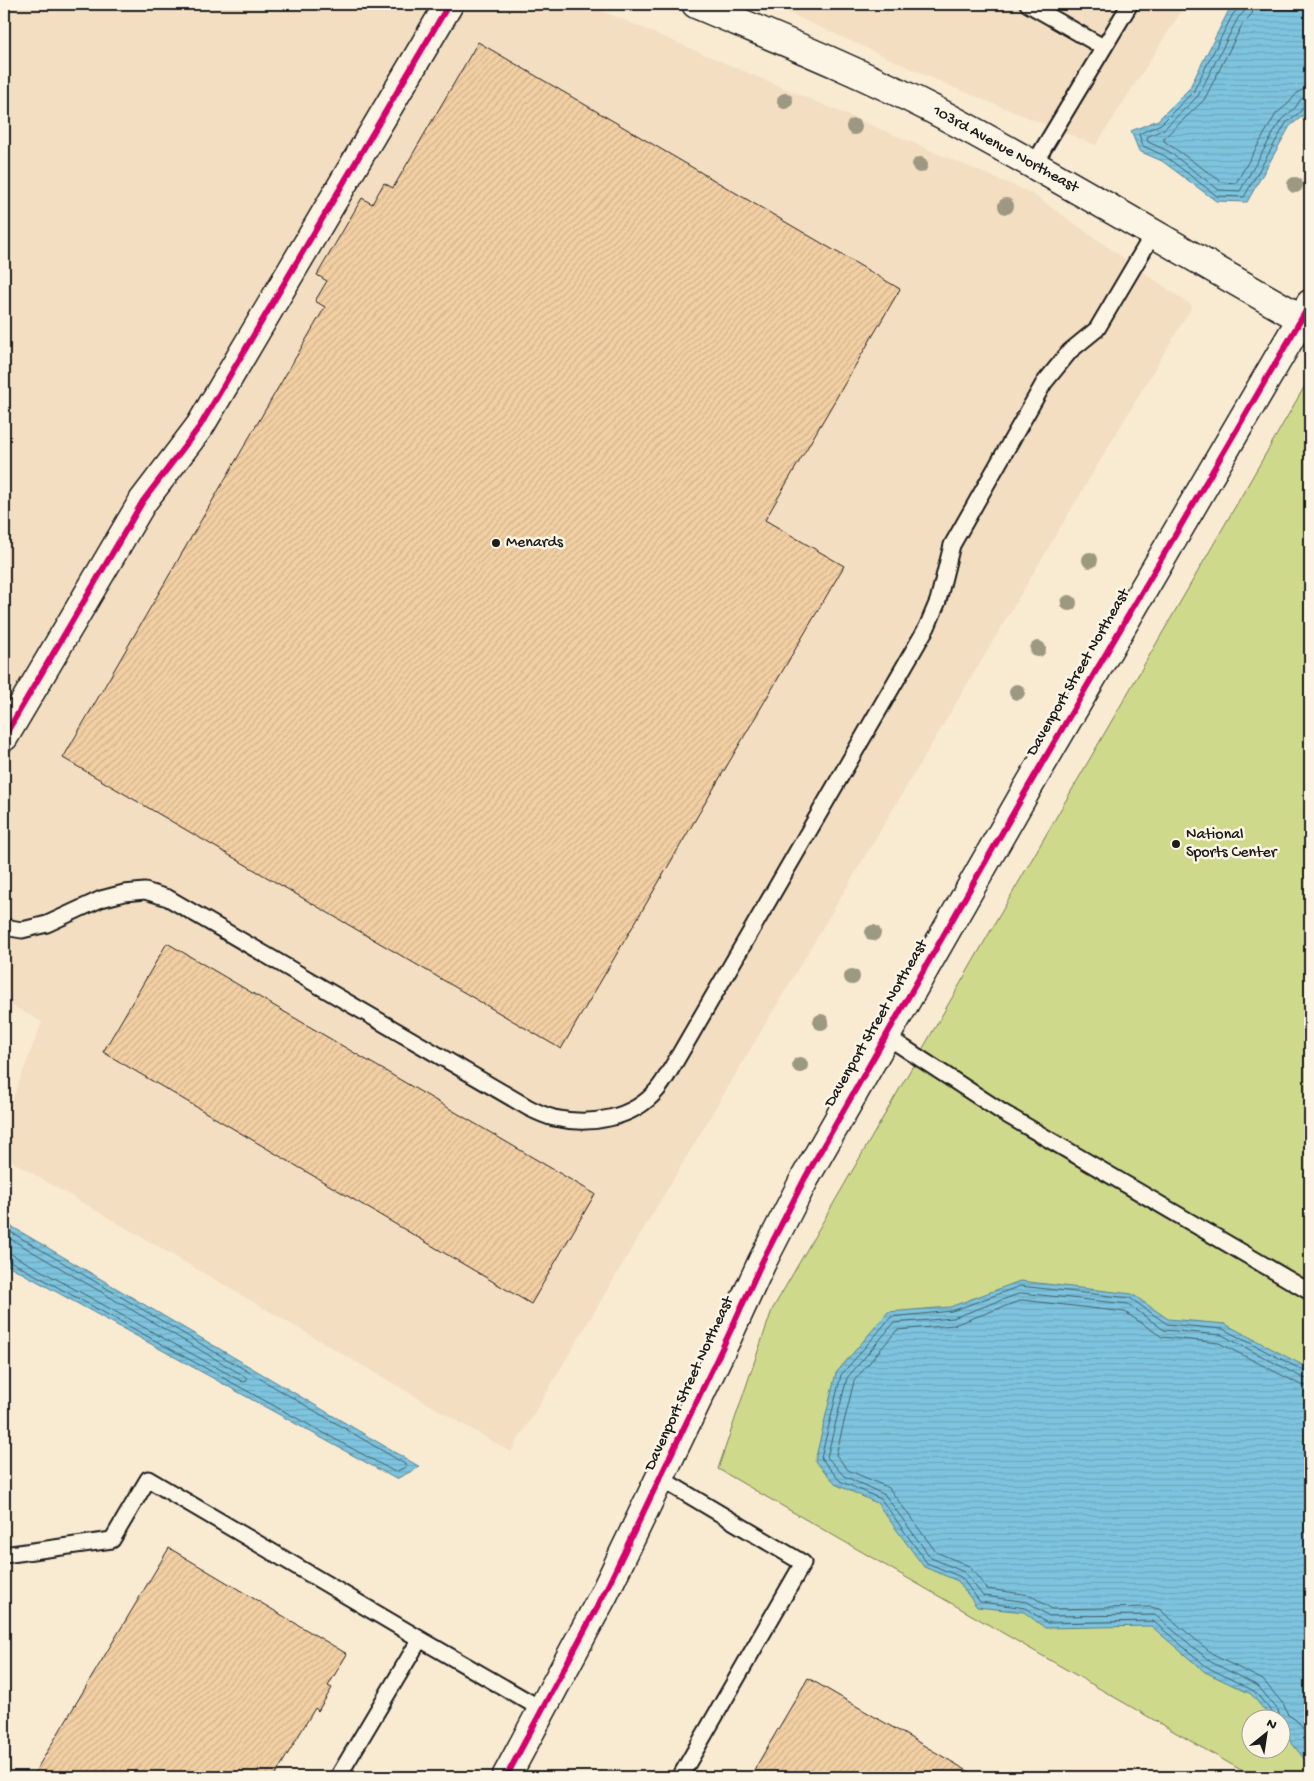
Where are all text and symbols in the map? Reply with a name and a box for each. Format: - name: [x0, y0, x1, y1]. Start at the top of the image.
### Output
- street label: 103rd Avenue Northeast: [928, 102, 1082, 199]
- place label: Menards: [506, 534, 564, 553]
- marker: Menards: [490, 537, 502, 549]
- street label: Davenport Street Northeast: [1023, 585, 1135, 761]
- place label: National Sports Center: [1186, 826, 1278, 863]
- marker: National Sports Center: [1170, 838, 1182, 850]
- street label: Davenport Street Northeast: [821, 936, 933, 1112]
- street label: Davenport Street Northeast: [641, 1293, 739, 1475]
- north arrow: [1242, 1708, 1292, 1758]
- text: N: [1263, 1715, 1279, 1735]

